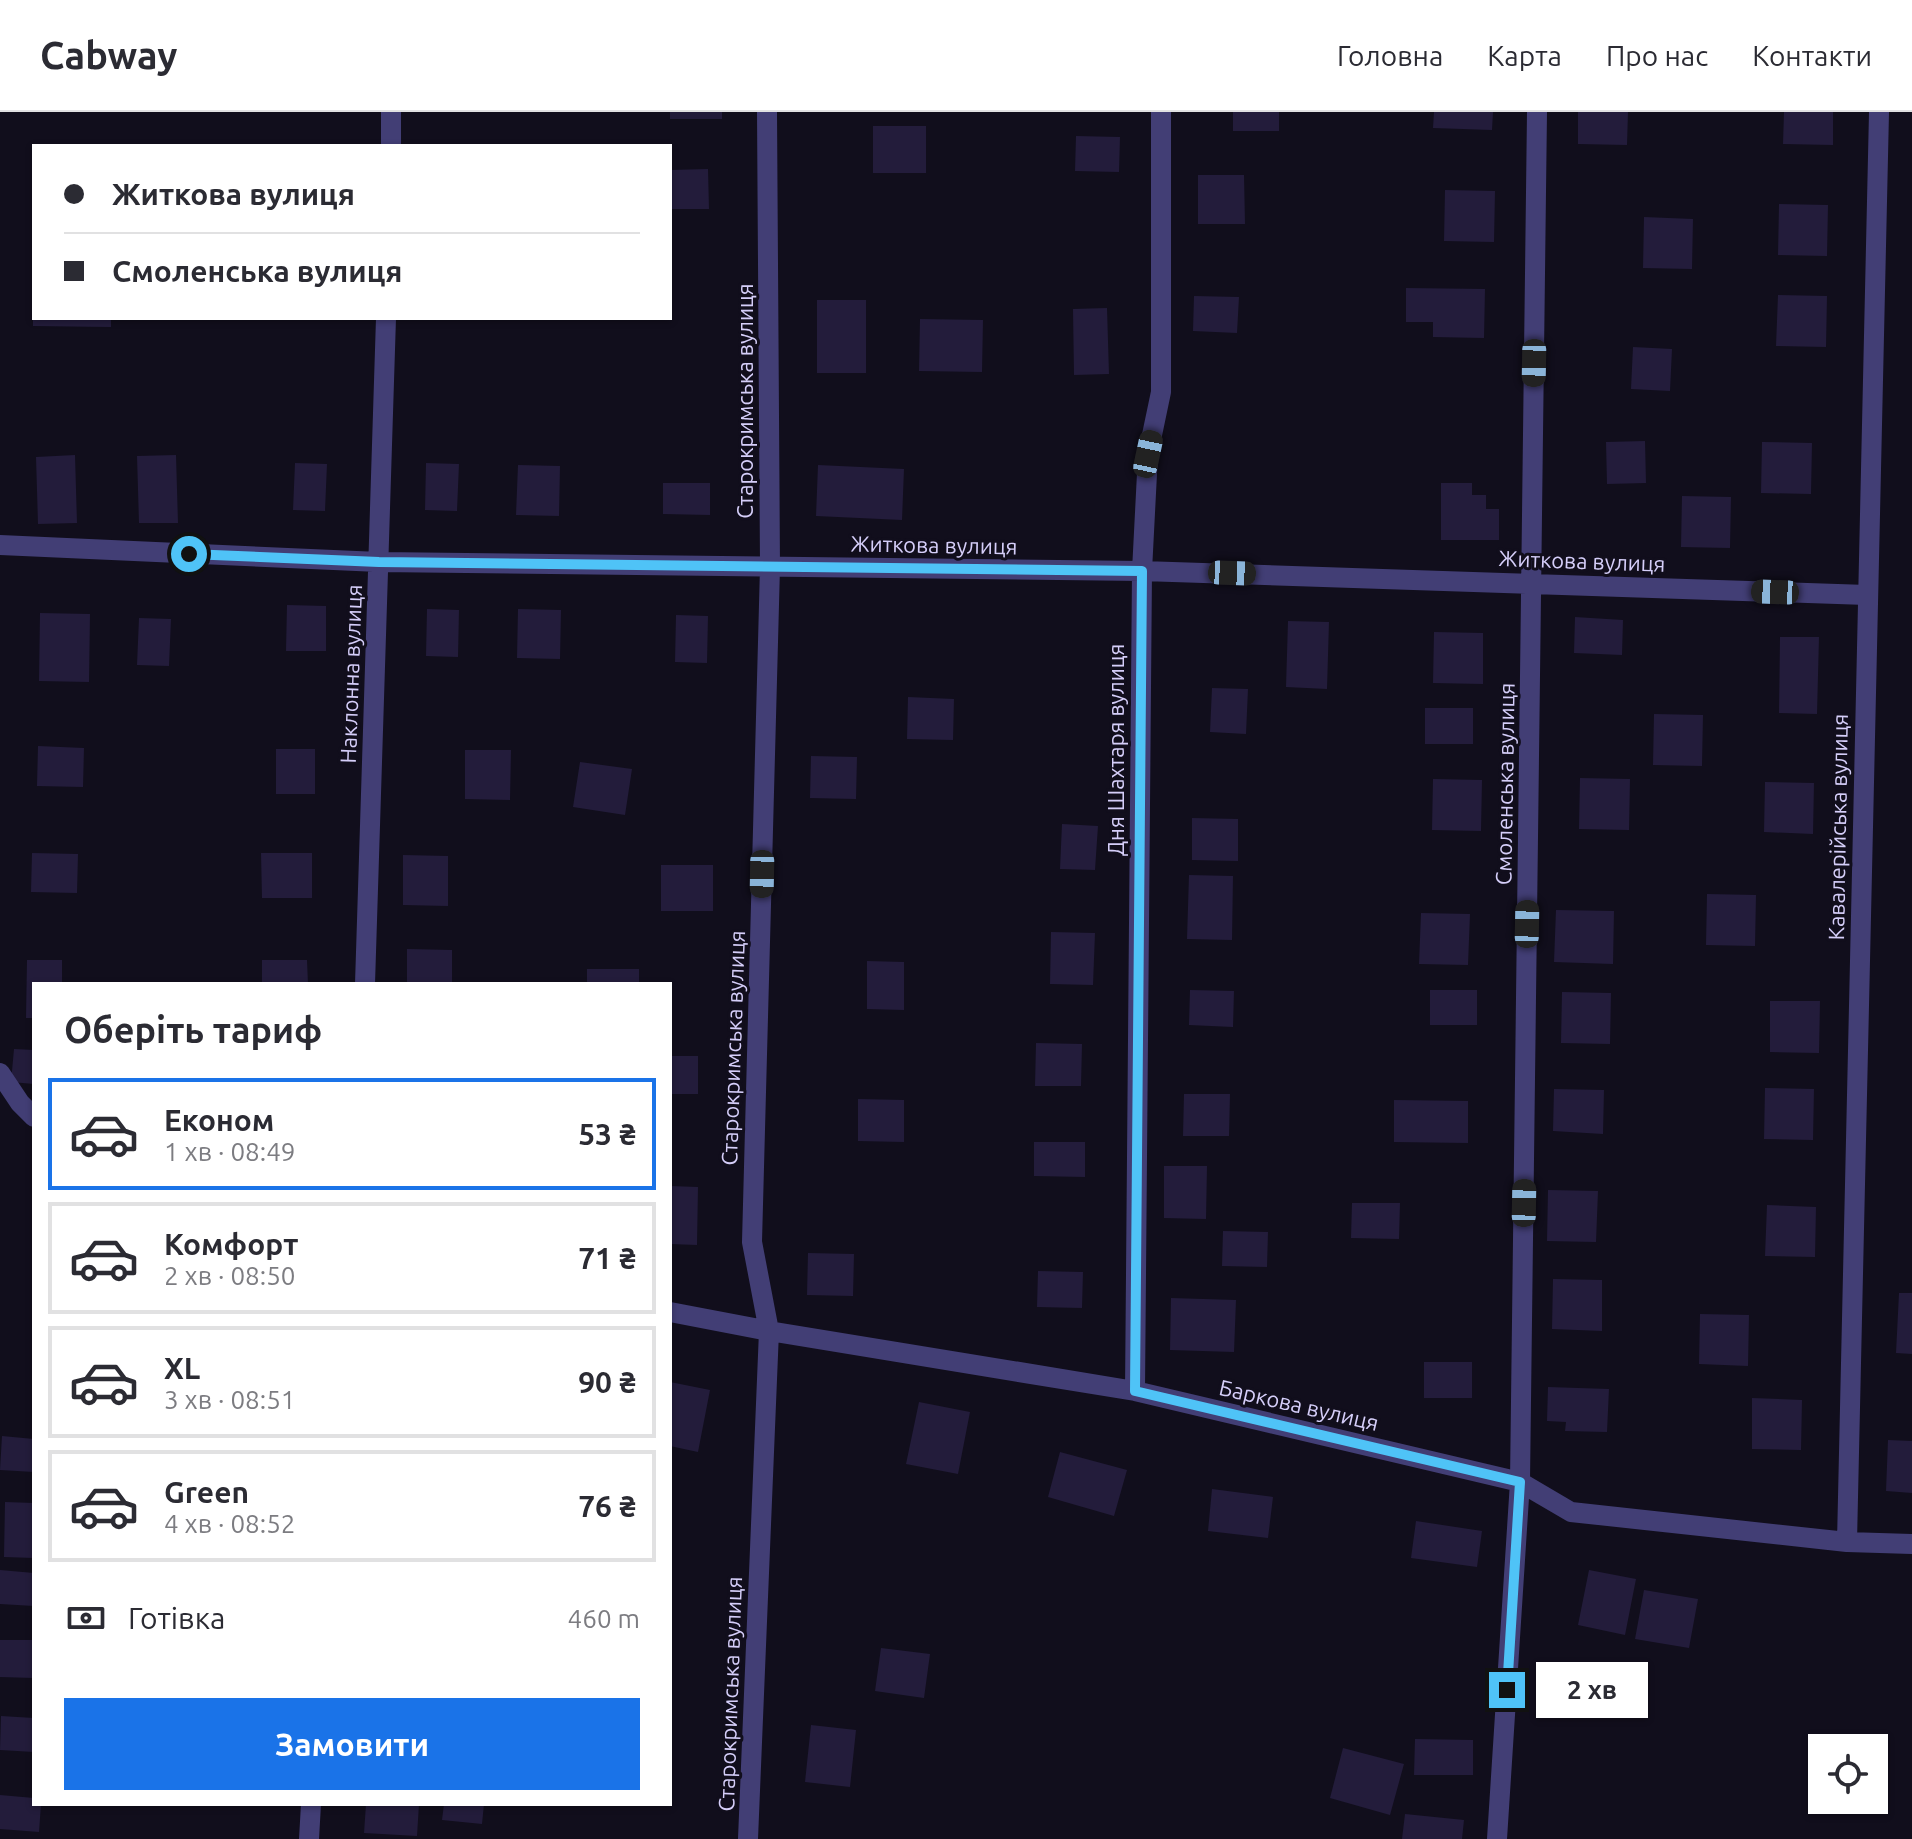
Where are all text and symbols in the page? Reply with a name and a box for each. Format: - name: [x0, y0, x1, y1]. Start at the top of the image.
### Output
- text: Cabway: [40, 34, 177, 76]
- text: Головна: [1337, 40, 1443, 71]
- text: Карта: [1487, 40, 1562, 71]
- text: Про нас: [1606, 40, 1708, 71]
- text: Контакти: [1752, 40, 1872, 71]
- text: Житкова вулиця: [112, 177, 355, 211]
- text: Смоленська вулиця: [112, 254, 402, 288]
- street label: Старокримська вулиця: [732, 283, 757, 519]
- car: [1522, 339, 1546, 387]
- car: [1131, 428, 1165, 480]
- street label: Житкова вулиця: [850, 531, 1018, 558]
- route start: [171, 536, 207, 572]
- street label: Житкова вулиця: [1498, 545, 1666, 576]
- car: [1208, 560, 1256, 586]
- car: [1751, 579, 1799, 605]
- street label: Наклонна вулиця: [335, 584, 366, 764]
- street label: Дня Шахтаря вулиця: [1103, 644, 1128, 856]
- street label: Смоленська вулиця: [1490, 683, 1519, 885]
- street label: Кавалерійська вулиця: [1823, 714, 1852, 940]
- car: [750, 850, 774, 898]
- car: [1515, 900, 1539, 948]
- street label: Старокримська вулиця: [716, 930, 749, 1166]
- text: Оберіть тариф: [64, 1009, 322, 1050]
- icon: car: [68, 1098, 140, 1170]
- text: Економ: [164, 1103, 274, 1137]
- text: 53 ₴: [578, 1117, 636, 1151]
- text: 1 хв · 08:49: [164, 1137, 295, 1166]
- car: [1512, 1179, 1536, 1227]
- icon: car: [68, 1222, 140, 1294]
- text: Комфорт: [164, 1227, 298, 1261]
- text: 71 ₴: [578, 1241, 636, 1275]
- text: 2 хв · 08:50: [164, 1261, 295, 1290]
- icon: car: [68, 1346, 140, 1418]
- text: XL: [164, 1351, 200, 1385]
- text: 90 ₴: [578, 1365, 636, 1399]
- street label: Баркова вулиця: [1217, 1374, 1381, 1435]
- text: 3 хв · 08:51: [164, 1385, 295, 1414]
- icon: car: [68, 1470, 140, 1542]
- text: Green: [164, 1475, 249, 1509]
- text: 76 ₴: [578, 1489, 636, 1523]
- text: 4 хв · 08:52: [164, 1509, 295, 1538]
- street label: Старокримська вулиця: [713, 1576, 746, 1812]
- icon: cash: [64, 1596, 108, 1640]
- text: Готівка: [128, 1601, 225, 1635]
- text: 460 m: [568, 1604, 640, 1633]
- callout: 2 хв: [1535, 1662, 1647, 1718]
- route end: [1489, 1672, 1525, 1708]
- text: 2 хв: [1567, 1675, 1617, 1704]
- button: Замовити: [64, 1698, 640, 1790]
- map controls: [1808, 1734, 1888, 1814]
- button: locate: [1808, 1734, 1888, 1814]

